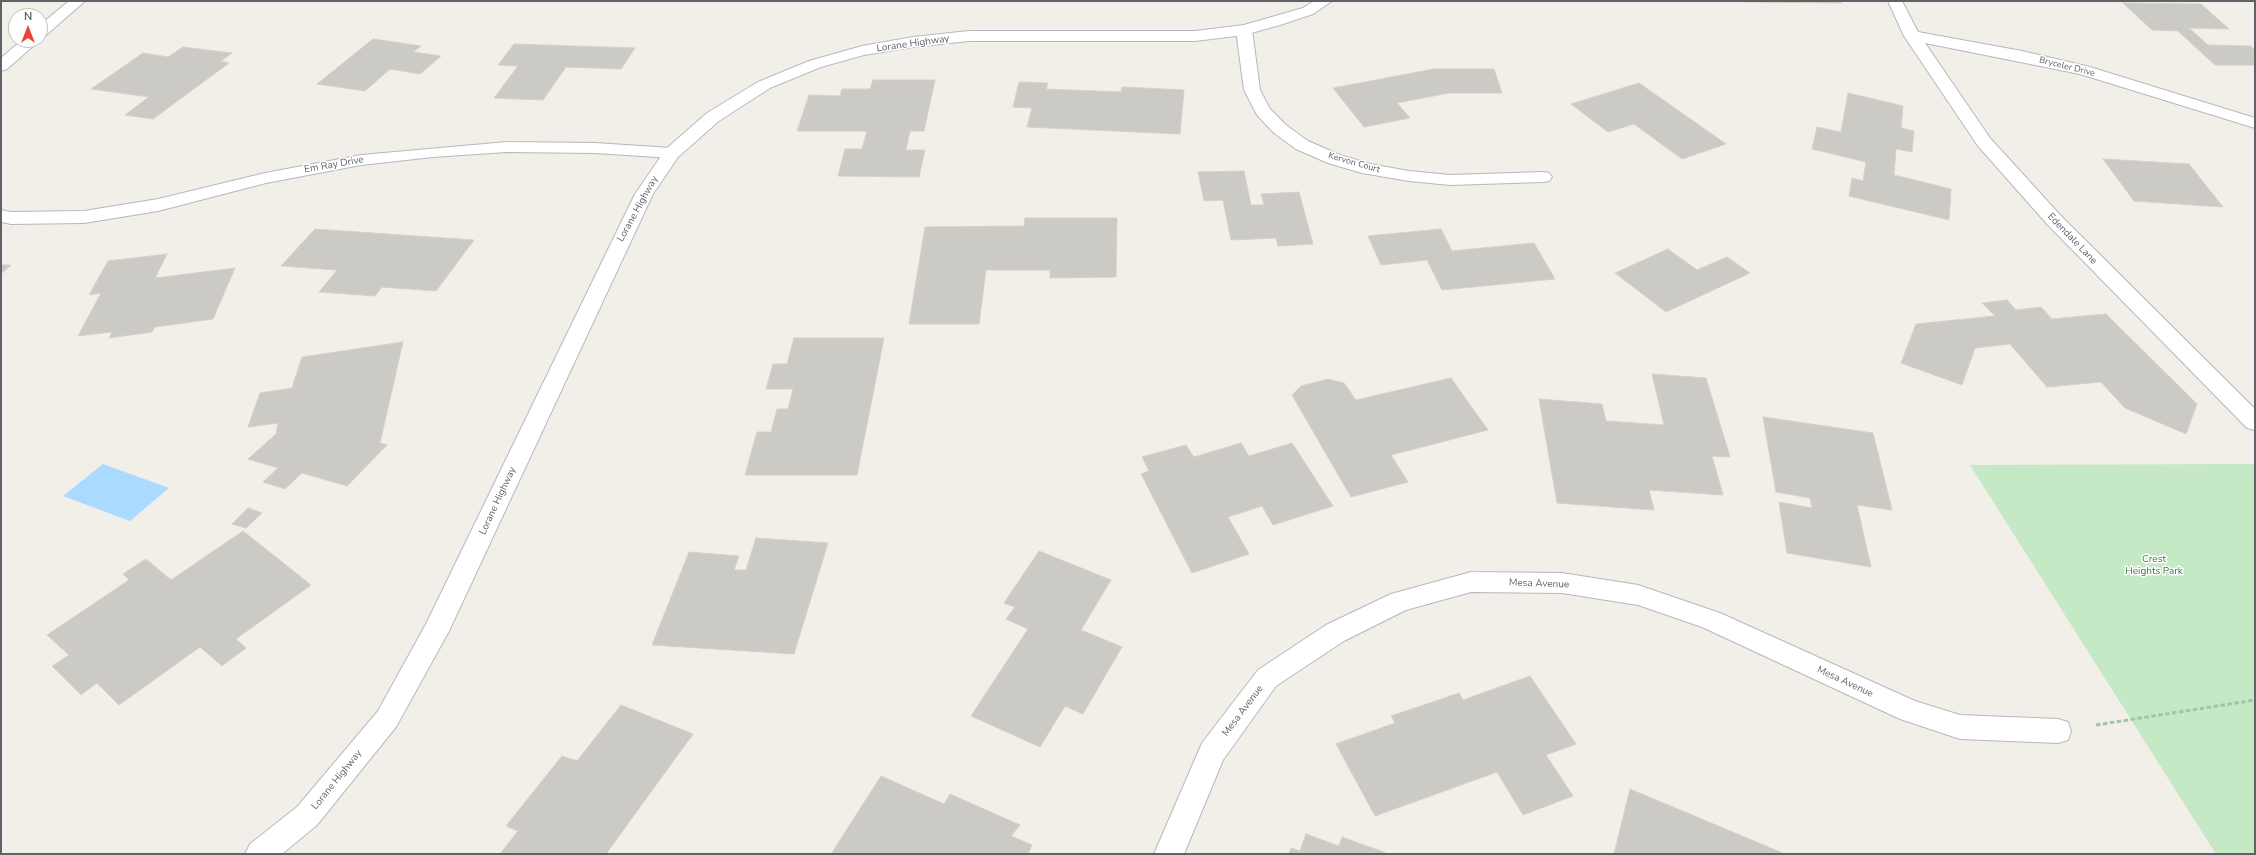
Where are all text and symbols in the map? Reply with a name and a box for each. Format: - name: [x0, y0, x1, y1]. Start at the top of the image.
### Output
- north arrow: [8, 8, 48, 48]
- text: N: [24, 9, 32, 24]
- street label: Lorane Highway: [876, 33, 950, 55]
- street label: Bryceler Drive: [2038, 55, 2096, 79]
- street label: Kervon Court: [1327, 150, 1381, 176]
- street label: Em Ray Drive: [303, 154, 365, 176]
- street label: Lorane Highway: [615, 174, 661, 244]
- street label: Edendale Lane: [2045, 211, 2099, 267]
- street label: Lorane Highway: [477, 465, 519, 537]
- park label: Crest Heights Park: [2125, 554, 2183, 578]
- street label: Mesa Avenue: [1509, 577, 1569, 591]
- street label: Mesa Avenue: [1815, 664, 1875, 700]
- street label: Mesa Avenue: [1220, 683, 1266, 739]
- street label: Lorane Highway: [309, 748, 365, 812]

